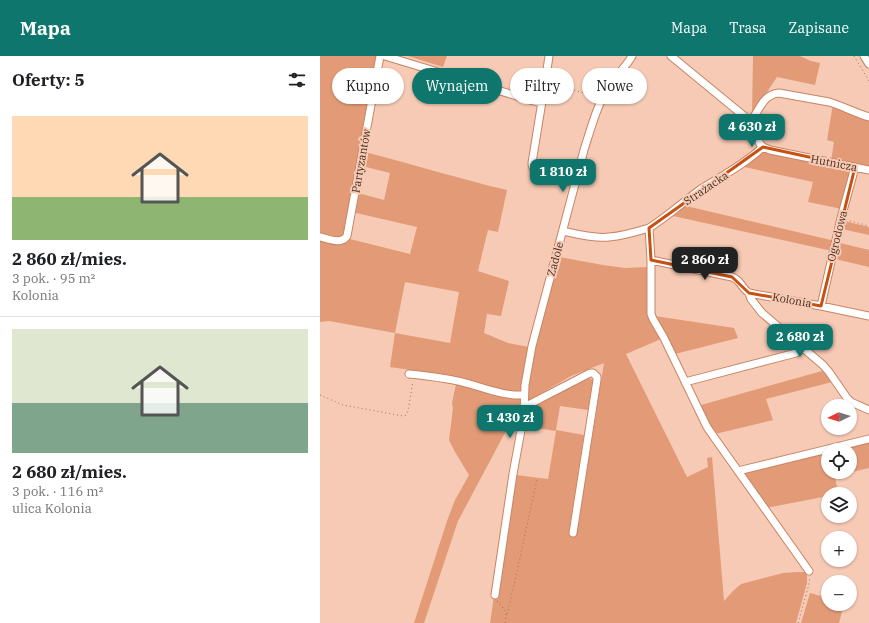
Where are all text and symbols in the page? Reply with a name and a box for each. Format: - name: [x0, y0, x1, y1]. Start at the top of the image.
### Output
- text: Mapa: [20, 16, 71, 40]
- text: Mapa: [671, 19, 707, 37]
- text: Trasa: [729, 19, 767, 37]
- text: Zapisane: [789, 19, 849, 37]
- chip: Kupno: [332, 68, 404, 104]
- chip: Wynajem: [412, 68, 502, 104]
- chip: Filtry: [510, 68, 574, 104]
- chip: Nowe: [582, 68, 647, 104]
- text: Oferty: 5: [12, 69, 85, 91]
- icon: filters: [286, 69, 308, 91]
- pin: 4 630 zł: [711, 114, 793, 148]
- text: 4 630 zł: [728, 118, 776, 135]
- street label: Partyzantów: [348, 128, 374, 194]
- icon: home: [124, 142, 196, 214]
- street label: Hutnicza: [810, 152, 858, 174]
- pin: 1 810 zł: [522, 159, 604, 193]
- text: 1 810 zł: [539, 163, 587, 180]
- street label: Strażacka: [681, 168, 731, 208]
- street label: Ogrodowa: [824, 209, 850, 263]
- street label: Zadole: [544, 240, 566, 278]
- pin: 2 860 zł: [664, 247, 746, 281]
- text: 2 860 zł/mies.: [12, 248, 127, 270]
- text: 2 860 zł: [681, 251, 729, 268]
- text: 3 pok. · 95 m²: [12, 270, 95, 287]
- text: Kolonia: [12, 287, 59, 304]
- street label: Kolonia: [771, 290, 813, 310]
- pin: 2 680 zł: [759, 324, 841, 358]
- text: 2 680 zł: [776, 328, 824, 345]
- icon: home: [124, 355, 196, 427]
- north arrow: [821, 399, 857, 435]
- map controls: [821, 399, 857, 611]
- pin: 1 430 zł: [469, 405, 551, 439]
- text: 1 430 zł: [486, 409, 534, 426]
- button: locate: [821, 443, 857, 479]
- text: 2 680 zł/mies.: [12, 461, 127, 483]
- text: 3 pok. · 116 m²: [12, 483, 103, 500]
- button: layers: [821, 487, 857, 523]
- text: ulica Kolonia: [12, 500, 92, 517]
- button: +: [821, 531, 857, 567]
- button: −: [821, 575, 857, 611]

